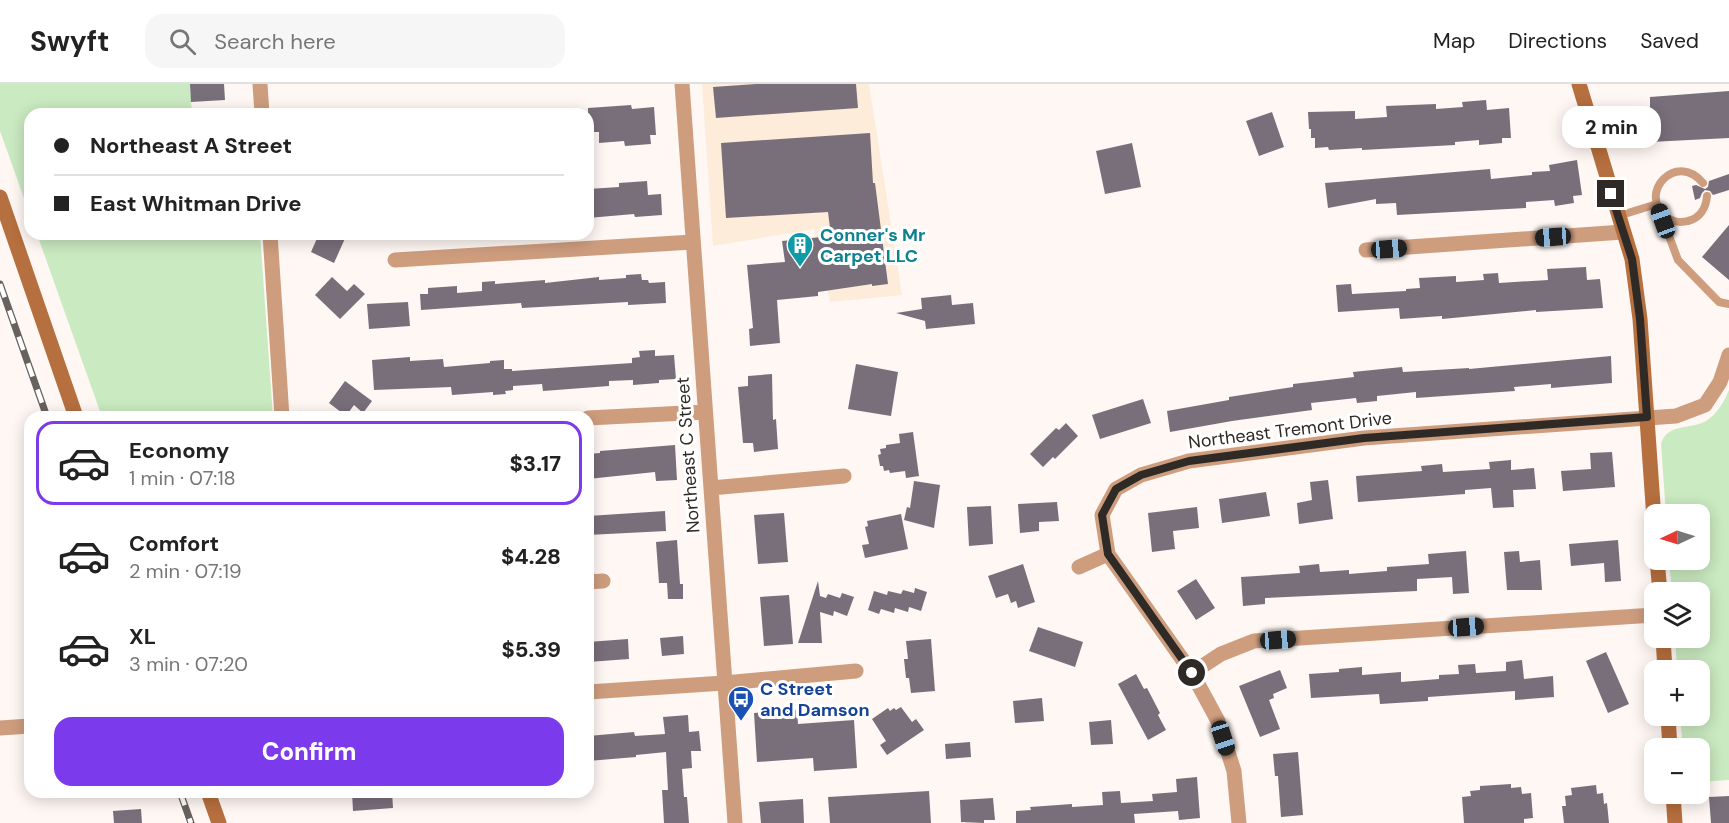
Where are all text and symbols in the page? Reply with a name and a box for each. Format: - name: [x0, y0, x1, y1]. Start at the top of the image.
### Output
- search box: [145, 14, 565, 68]
- text: Swyft: [30, 23, 109, 60]
- icon: search: [166, 25, 199, 58]
- text: Search here: [214, 27, 336, 56]
- text: Map: [1433, 27, 1475, 55]
- text: Directions: [1508, 27, 1607, 55]
- text: Saved: [1640, 27, 1699, 55]
- callout: 2 min: [1562, 107, 1660, 149]
- text: 2 min: [1585, 114, 1638, 140]
- text: Northeast A Street: [90, 131, 292, 160]
- route end: [1597, 180, 1624, 207]
- text: East Whitman Drive: [90, 189, 301, 218]
- car: [1648, 201, 1678, 241]
- place label: Conner's Mr Carpet LLC: [820, 223, 925, 268]
- car: [1534, 227, 1572, 247]
- building icon: Conner's Mr Carpet LLC: [785, 230, 815, 268]
- car: [1370, 239, 1408, 259]
- street label: Northeast C Street: [671, 376, 705, 534]
- street label: Northeast Tremont Drive: [1187, 406, 1393, 454]
- icon: car: [57, 436, 111, 490]
- text: Economy: [129, 436, 229, 465]
- text: $3.17: [510, 449, 561, 478]
- text: 1 min · 07:18: [129, 465, 236, 491]
- north arrow: [1644, 504, 1710, 570]
- map controls: [1644, 504, 1710, 804]
- icon: car: [57, 529, 111, 583]
- text: Comfort: [129, 529, 219, 558]
- text: $4.28: [501, 542, 561, 571]
- text: 2 min · 07:19: [129, 558, 241, 584]
- button: layers: [1644, 582, 1710, 648]
- car: [1447, 617, 1485, 637]
- icon: car: [57, 622, 111, 676]
- text: XL: [129, 622, 156, 651]
- car: [1259, 630, 1297, 650]
- text: $5.39: [502, 635, 561, 664]
- text: 3 min · 07:20: [129, 651, 248, 677]
- route start: [1178, 659, 1205, 686]
- button: +: [1644, 660, 1710, 726]
- place label: C Street and Damson: [760, 677, 870, 722]
- bus stop icon: C Street and Damson: [726, 684, 756, 722]
- button: Confirm: [54, 717, 564, 786]
- car: [1209, 718, 1237, 758]
- button: −: [1644, 738, 1710, 804]

